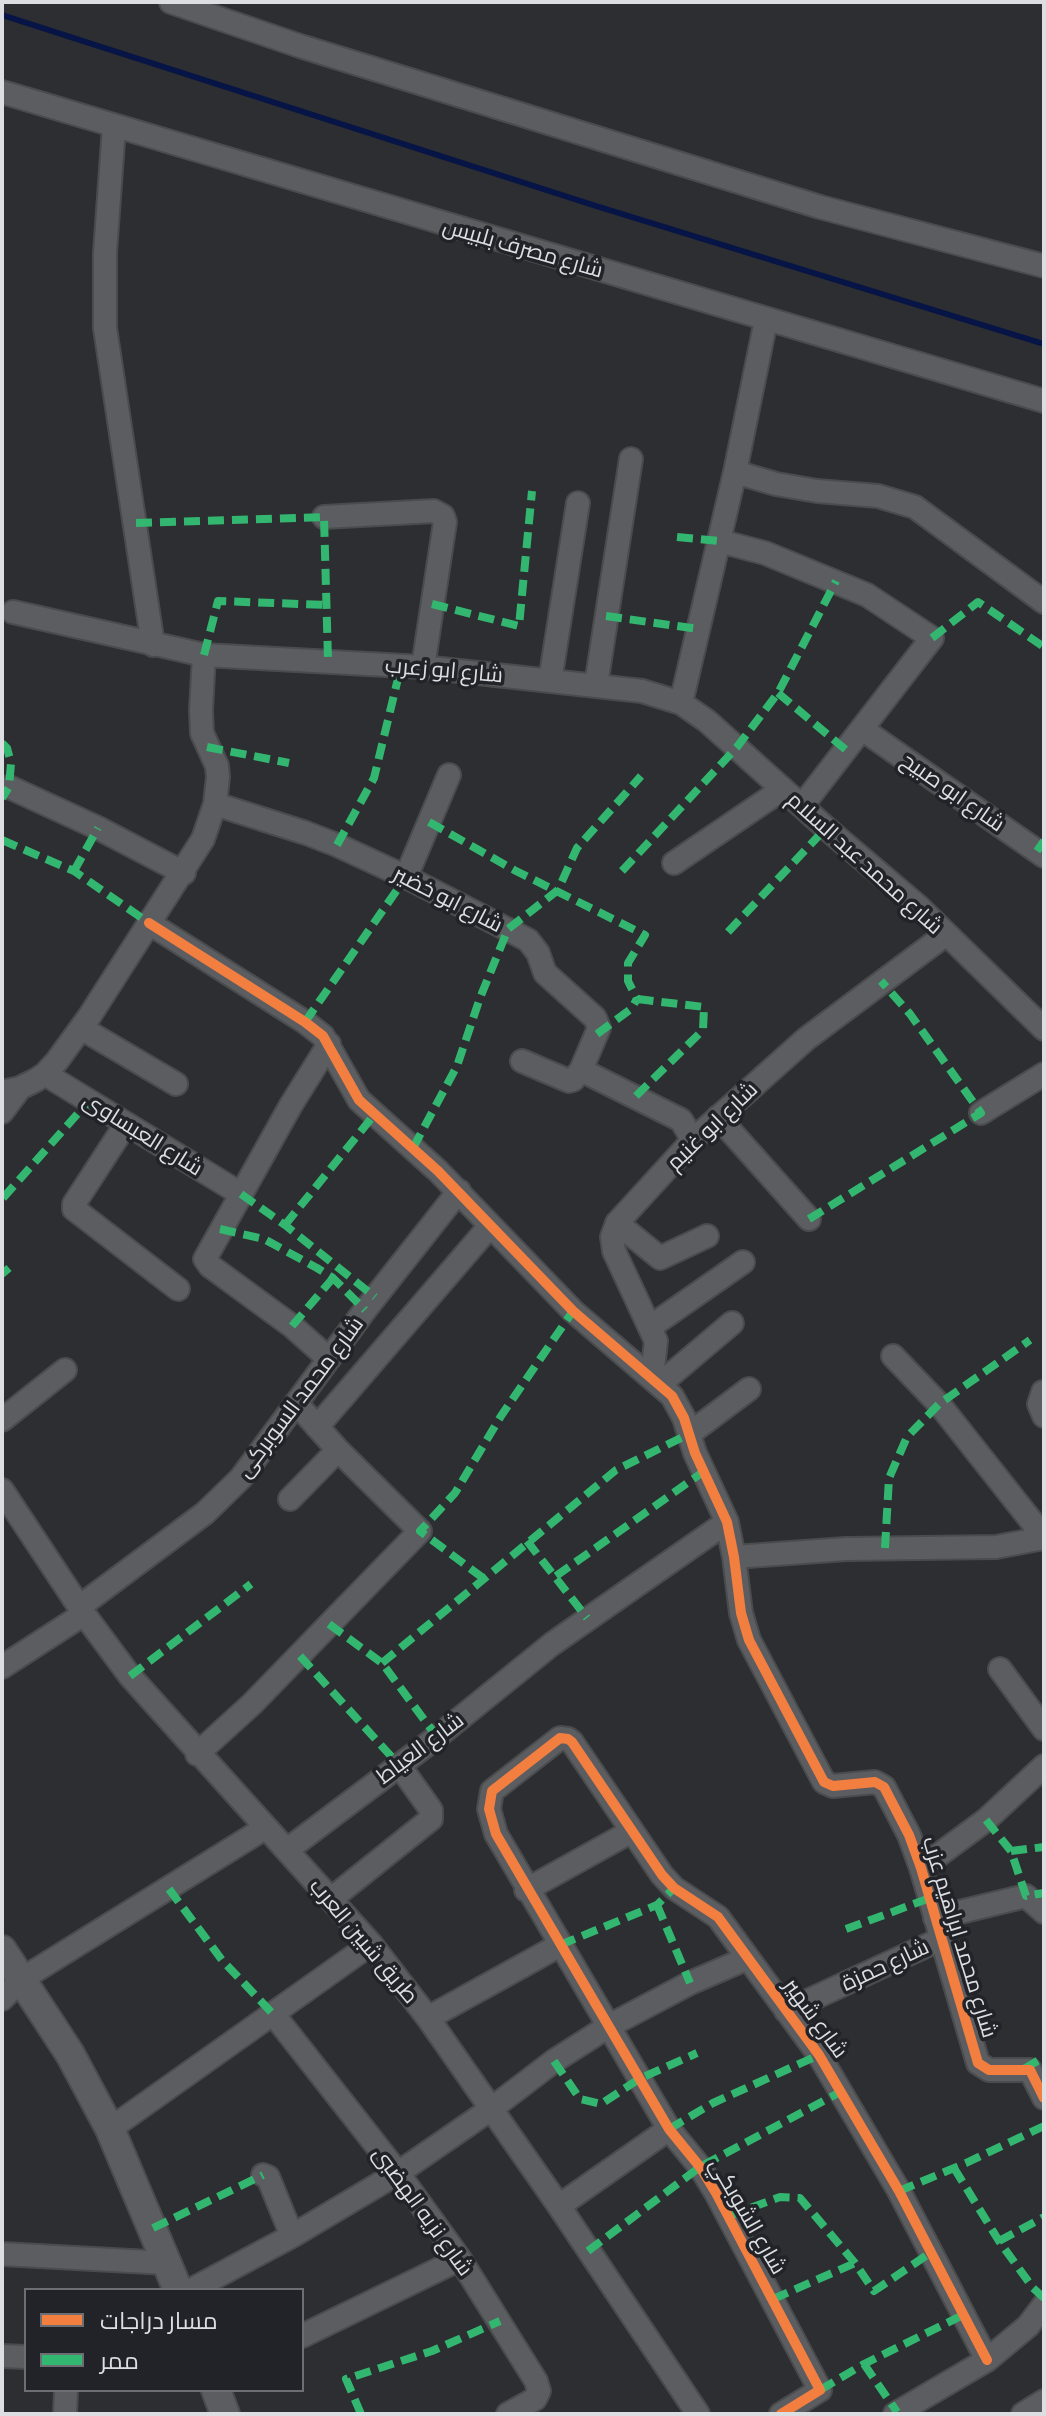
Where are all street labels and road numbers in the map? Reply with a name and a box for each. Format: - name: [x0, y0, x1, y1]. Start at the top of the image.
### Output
- street label: شارع مصرف بلبيس: [440, 213, 606, 283]
- street label: شارع ابو زعرب: [384, 652, 504, 688]
- street label: شارع ابو صبيح: [896, 747, 1010, 837]
- street label: شارع محمد عبد السلام: [782, 786, 948, 940]
- street label: شارع ابو خضير: [389, 860, 507, 938]
- street label: شارع ابو غنيم: [661, 1076, 763, 1176]
- street label: شارع العبساوى: [78, 1087, 208, 1181]
- street label: شارع محمد السوبركى: [231, 1311, 369, 1483]
- street label: شارع العياط: [371, 1707, 469, 1789]
- street label: شارع محمد ابراهيم عزب: [917, 1833, 1003, 2041]
- street label: طريق شبين العرب: [304, 1873, 424, 2009]
- street label: شارع حمزة: [837, 1933, 933, 1997]
- street label: شارع شهير: [778, 1973, 854, 2063]
- street label: شارع نزيه الهضبى: [367, 2141, 479, 2281]
- street label: شارع الشوبكي: [704, 2153, 792, 2279]

